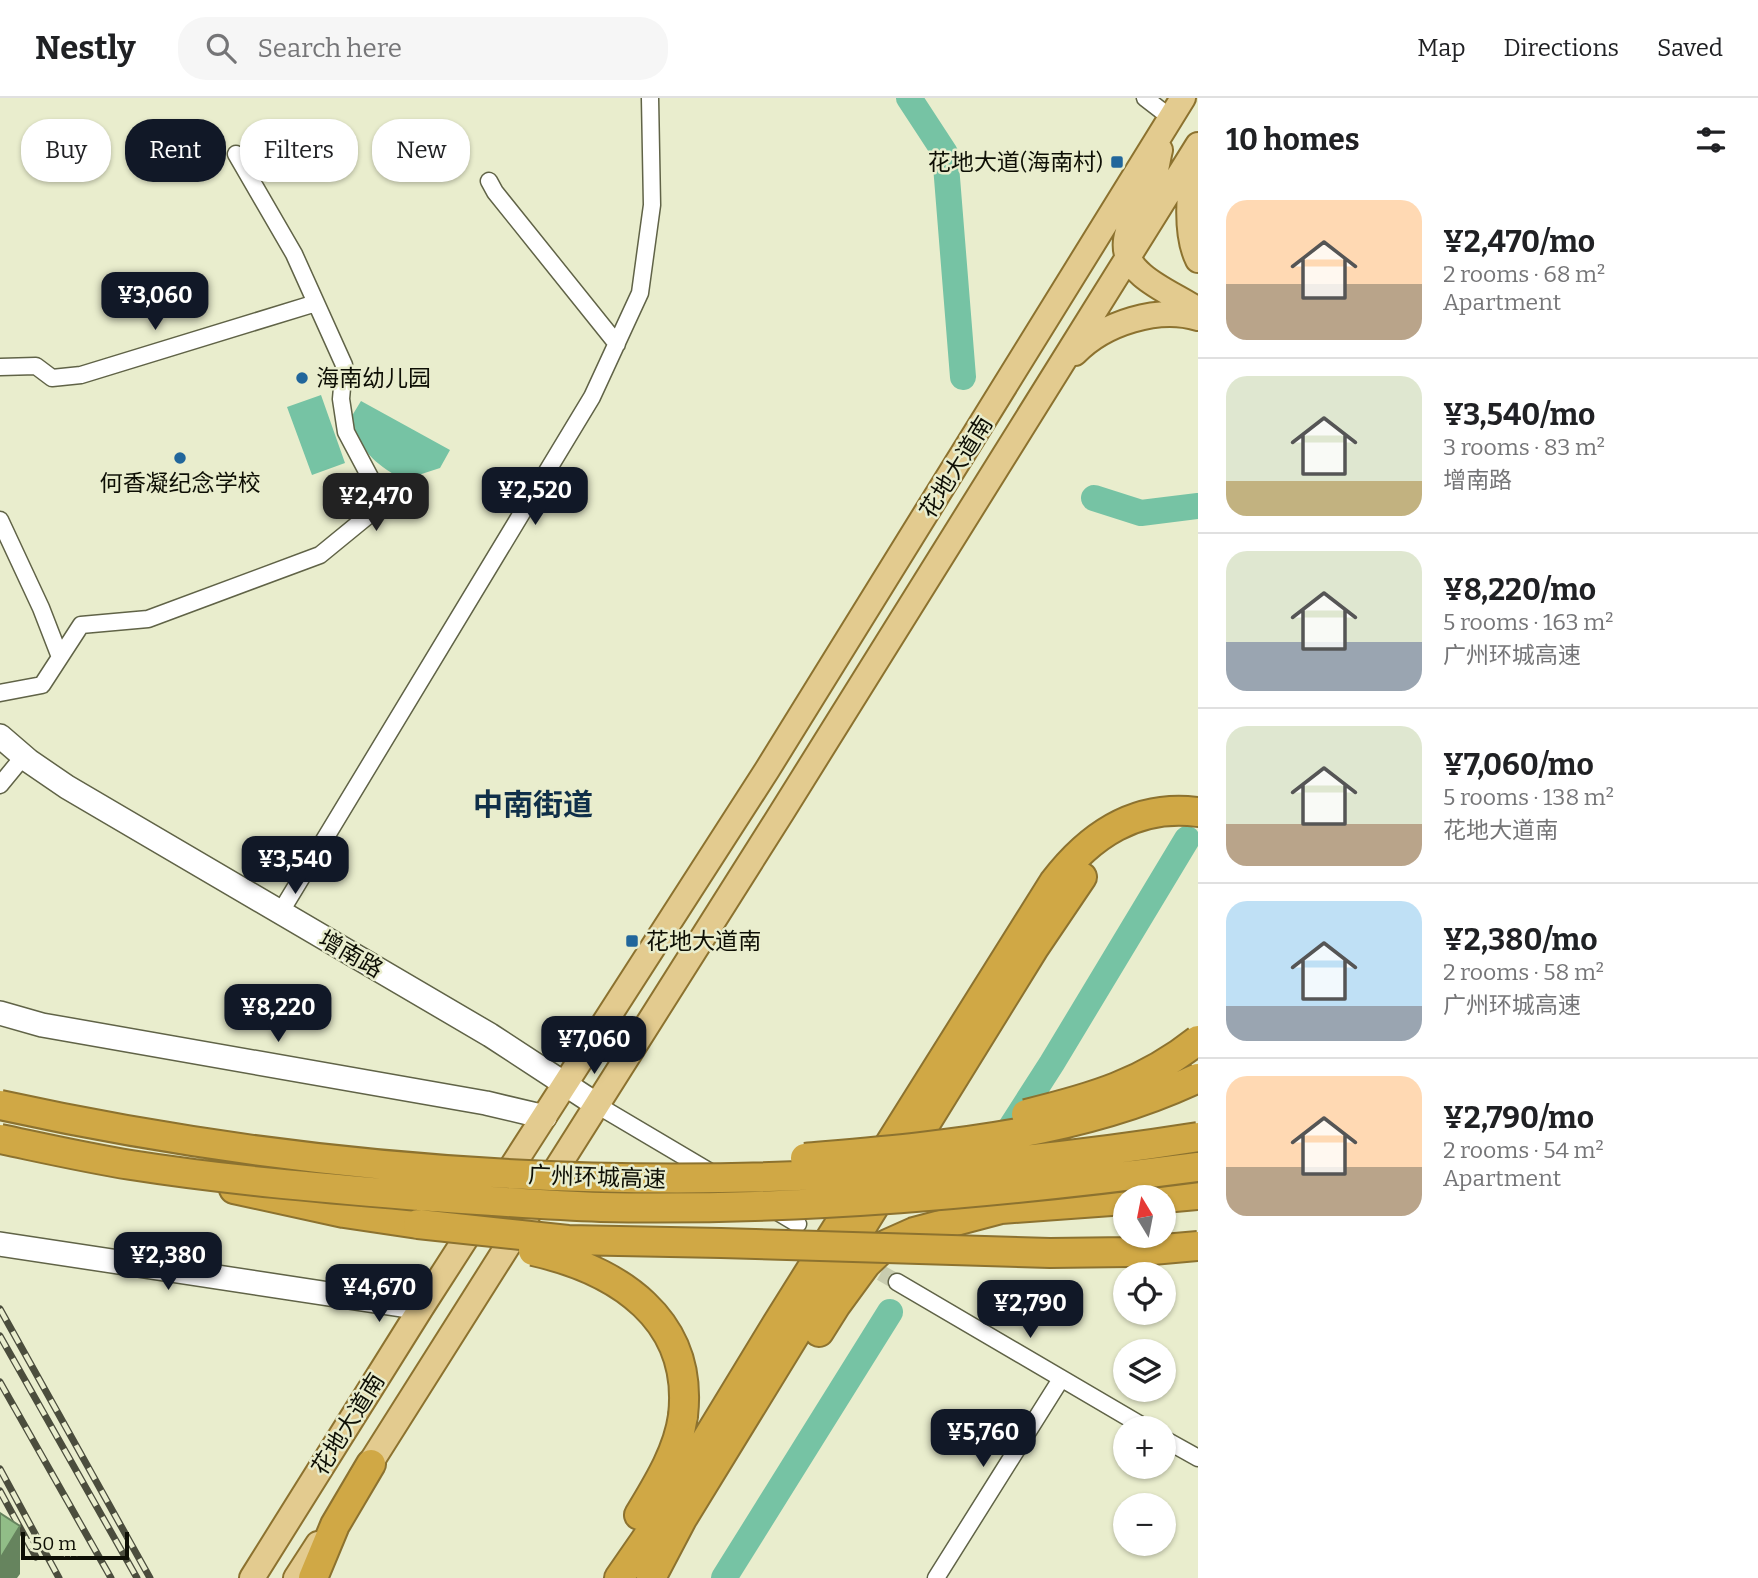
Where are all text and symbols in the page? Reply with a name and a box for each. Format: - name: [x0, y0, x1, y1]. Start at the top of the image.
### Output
- search box: [178, 17, 668, 80]
- text: Nestly: [35, 28, 136, 68]
- icon: search: [202, 29, 240, 67]
- text: Search here: [258, 33, 402, 64]
- text: Map: [1417, 34, 1466, 62]
- text: Directions: [1504, 34, 1619, 62]
- text: Saved: [1657, 34, 1723, 62]
- chip: Buy: [21, 119, 111, 182]
- chip: Rent: [125, 119, 226, 182]
- chip: Filters: [240, 119, 358, 182]
- chip: New: [372, 119, 470, 182]
- icon: filters: [1692, 121, 1730, 159]
- text: 10 homes: [1226, 122, 1360, 158]
- place label: 花地大道(海南村): [928, 148, 1103, 176]
- marker: 花地大道(海南村): [1109, 154, 1125, 170]
- text: ¥2,470/mo: [1443, 224, 1595, 260]
- icon: home: [1282, 228, 1366, 312]
- text: 2 rooms · 68 m²: [1443, 260, 1605, 288]
- pin: ¥3,060: [98, 272, 212, 332]
- text: ¥3,060: [117, 281, 193, 309]
- text: Apartment: [1443, 288, 1561, 316]
- place label: 海南幼儿园: [316, 364, 431, 392]
- marker: 海南幼儿园: [294, 370, 310, 386]
- text: ¥3,540/mo: [1443, 397, 1595, 433]
- icon: home: [1282, 404, 1366, 488]
- street label: 花地大道南: [914, 411, 998, 523]
- text: 3 rooms · 83 m²: [1443, 433, 1605, 461]
- marker: 何香凝纪念学校: [172, 450, 188, 466]
- text: 增南路: [1443, 466, 1512, 494]
- pin: ¥2,520: [478, 468, 592, 527]
- place label: 何香凝纪念学校: [100, 469, 261, 497]
- pin: ¥2,470: [319, 474, 433, 533]
- text: ¥2,520: [498, 476, 572, 504]
- text: ¥2,470: [339, 482, 413, 510]
- text: ¥8,220/mo: [1443, 572, 1596, 608]
- icon: home: [1282, 579, 1366, 663]
- text: 5 rooms · 163 m²: [1443, 608, 1613, 636]
- text: 广州环城高速: [1443, 641, 1581, 669]
- text: ¥7,060/mo: [1443, 747, 1594, 783]
- icon: home: [1282, 754, 1366, 838]
- text: 5 rooms · 138 m²: [1443, 783, 1614, 811]
- district label: 中南街道: [473, 787, 593, 823]
- text: 花地大道南: [1443, 816, 1558, 844]
- pin: ¥3,540: [238, 836, 352, 896]
- text: ¥3,540: [258, 845, 332, 873]
- text: ¥2,380/mo: [1443, 922, 1597, 958]
- street label: 增南路: [314, 925, 388, 983]
- place label: 花地大道南: [646, 927, 761, 955]
- icon: home: [1282, 929, 1366, 1013]
- marker: 花地大道南: [624, 933, 640, 949]
- text: 2 rooms · 58 m²: [1443, 958, 1604, 986]
- pin: ¥8,220: [221, 984, 335, 1044]
- text: 广州环城高速: [1443, 991, 1581, 1019]
- text: ¥8,220: [240, 993, 316, 1021]
- pin: ¥7,060: [537, 1016, 651, 1076]
- text: ¥7,060: [557, 1025, 631, 1053]
- text: ¥2,790/mo: [1443, 1100, 1594, 1136]
- icon: home: [1282, 1104, 1366, 1188]
- text: 2 rooms · 54 m²: [1443, 1136, 1604, 1164]
- street label: 广州环城高速: [528, 1161, 666, 1193]
- text: Apartment: [1443, 1164, 1561, 1192]
- north arrow: [1113, 1185, 1176, 1248]
- map controls: [1113, 1185, 1176, 1556]
- pin: ¥2,380: [111, 1232, 225, 1292]
- text: ¥2,380: [130, 1241, 206, 1269]
- button: locate: [1113, 1262, 1176, 1325]
- pin: ¥4,670: [322, 1264, 436, 1324]
- text: ¥4,670: [342, 1273, 416, 1301]
- pin: ¥2,790: [973, 1280, 1087, 1340]
- text: ¥2,790: [993, 1289, 1067, 1317]
- button: layers: [1113, 1339, 1176, 1402]
- street label: 花地大道南: [306, 1368, 390, 1480]
- pin: ¥5,760: [926, 1410, 1040, 1469]
- button: +: [1113, 1416, 1176, 1479]
- text: ¥5,760: [947, 1418, 1019, 1446]
- button: −: [1113, 1493, 1176, 1556]
- scale bar: [21, 1529, 130, 1561]
- text: 50 m: [32, 1532, 76, 1555]

